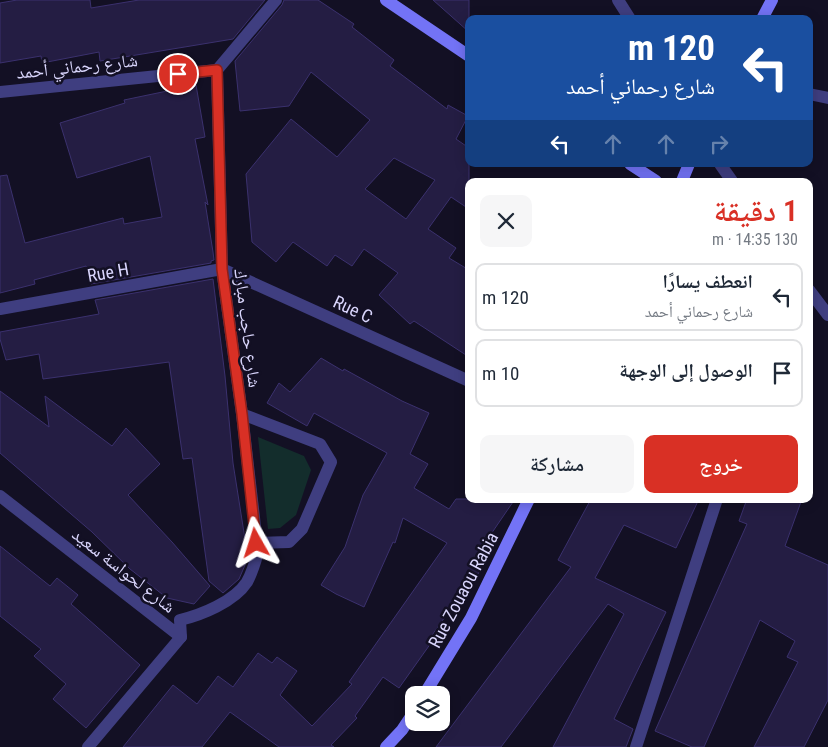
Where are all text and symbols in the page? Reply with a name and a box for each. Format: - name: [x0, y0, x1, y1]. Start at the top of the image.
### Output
- text: 120 m: [628, 28, 715, 69]
- icon: left: [733, 35, 798, 100]
- street label: شارع رحماني أحمد: [15, 49, 139, 87]
- pin: [157, 53, 199, 95]
- icon: arrive: [164, 60, 192, 88]
- text: شارع رحماني أحمد: [566, 74, 715, 99]
- icon: left: [546, 130, 574, 158]
- icon: ahead: [599, 130, 627, 158]
- icon: ahead: [652, 130, 680, 158]
- icon: right: [705, 130, 733, 158]
- text: 1 دقيقة: [714, 193, 798, 228]
- button: close: [480, 195, 532, 247]
- text: 130 m · 14:35: [712, 230, 798, 249]
- street label: Rue H: [85, 258, 131, 286]
- street label: شارع حاجب مبارك: [229, 267, 266, 389]
- text: انعطف يسارًا: [662, 270, 753, 293]
- icon: left: [768, 283, 796, 311]
- text: 120 m: [482, 286, 529, 309]
- street label: Rue C: [330, 291, 376, 327]
- text: شارع رحماني أحمد: [645, 302, 753, 321]
- text: الوصول إلى الوجهة: [619, 359, 753, 382]
- icon: arrive: [768, 359, 796, 387]
- text: 10 m: [482, 362, 519, 385]
- button: مشاركة: [480, 435, 634, 493]
- button: خروج: [644, 435, 798, 493]
- position arrow: [229, 516, 281, 568]
- street label: شارع لحواسة سعيد: [68, 523, 180, 618]
- street label: Rue Zouaou Rabia: [424, 529, 502, 651]
- map controls: [405, 686, 450, 731]
- button: layers: [405, 686, 450, 731]

